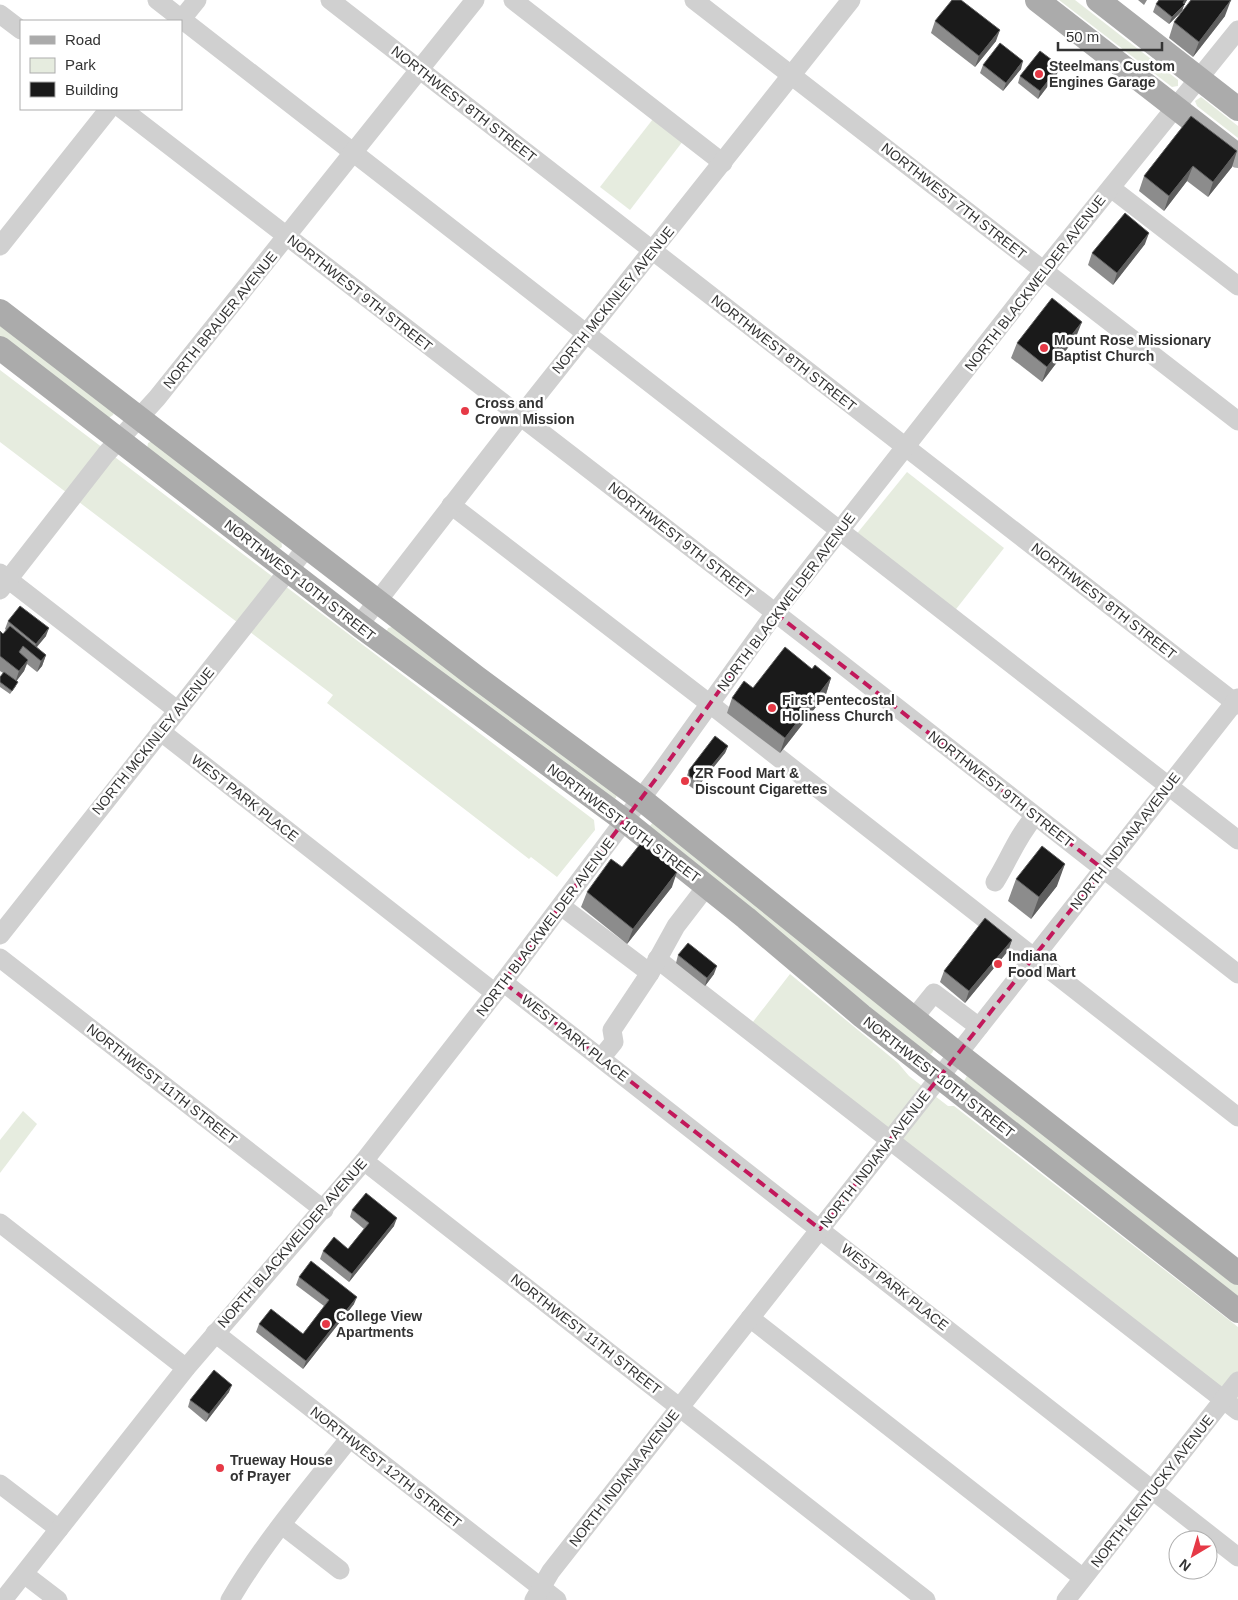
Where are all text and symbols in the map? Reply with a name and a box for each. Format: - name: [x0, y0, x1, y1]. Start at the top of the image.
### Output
- legend: [20, 20, 182, 110]
- scale bar: [1058, 20, 1162, 52]
- text: 50 m: [1066, 28, 1099, 45]
- text: Road: [65, 31, 101, 48]
- street label: NORTHWEST 8TH STREET: [388, 43, 540, 166]
- text: Park: [65, 56, 96, 73]
- place label: Steelmans Custom Engines Garage: [1049, 58, 1175, 90]
- marker: Steelmans Custom Engines Garage: [1033, 68, 1045, 80]
- text: Building: [65, 81, 118, 98]
- street label: NORTHWEST 7TH STREET: [878, 140, 1030, 263]
- street label: NORTH BLACKWELDER AVENUE: [961, 192, 1109, 374]
- street label: NORTH MCKINLEY AVENUE: [549, 223, 677, 377]
- street label: NORTHWEST 9TH STREET: [284, 232, 436, 355]
- street label: NORTH BRAUER AVENUE: [160, 248, 280, 392]
- street label: NORTHWEST 8TH STREET: [708, 292, 860, 415]
- place label: Mount Rose Missionary Baptist Church: [1054, 332, 1211, 364]
- marker: Mount Rose Missionary Baptist Church: [1038, 342, 1050, 354]
- place label: Cross and Crown Mission: [475, 395, 575, 427]
- marker: Cross and Crown Mission: [459, 405, 471, 417]
- street label: NORTHWEST 9TH STREET: [605, 479, 757, 602]
- street label: NORTH BLACKWELDER AVENUE: [714, 510, 858, 694]
- street label: NORTHWEST 10TH STREET: [221, 516, 379, 644]
- street label: NORTHWEST 8TH STREET: [1028, 540, 1180, 663]
- street label: NORTH MCKINLEY AVENUE: [89, 664, 217, 818]
- place label: First Pentecostal Holiness Church: [782, 692, 895, 724]
- marker: First Pentecostal Holiness Church: [766, 702, 778, 714]
- street label: NORTHWEST 9TH STREET: [925, 728, 1077, 851]
- street label: WEST PARK PLACE: [188, 751, 302, 845]
- street label: NORTHWEST 10TH STREET: [545, 760, 704, 886]
- place label: ZR Food Mart & Discount Cigarettes: [695, 765, 827, 797]
- street label: NORTH INDIANA AVENUE: [1067, 769, 1183, 913]
- marker: ZR Food Mart & Discount Cigarettes: [679, 775, 691, 787]
- street label: NORTH BLACKWELDER AVENUE: [473, 835, 617, 1019]
- place label: Indiana Food Mart: [1008, 948, 1076, 980]
- marker: Indiana Food Mart: [992, 958, 1004, 970]
- street label: WEST PARK PLACE: [518, 991, 632, 1085]
- street label: NORTHWEST 10TH STREET: [860, 1013, 1018, 1141]
- street label: NORTHWEST 11TH STREET: [84, 1020, 241, 1148]
- street label: NORTH INDIANA AVENUE: [817, 1087, 933, 1231]
- street label: NORTH BLACKWELDER AVENUE: [214, 1155, 370, 1331]
- street label: WEST PARK PLACE: [838, 1240, 952, 1334]
- street label: NORTHWEST 11TH STREET: [508, 1270, 665, 1398]
- place label: College View Apartments: [336, 1308, 422, 1340]
- marker: College View Apartments: [320, 1318, 332, 1330]
- street label: NORTHWEST 12TH STREET: [307, 1403, 465, 1531]
- street label: NORTH INDIANA AVENUE: [566, 1406, 682, 1550]
- street label: NORTH KENTUCKY AVENUE: [1087, 1411, 1217, 1571]
- place label: Trueway House of Prayer: [230, 1452, 333, 1484]
- marker: Trueway House of Prayer: [214, 1462, 226, 1474]
- north arrow: [1168, 1530, 1218, 1580]

